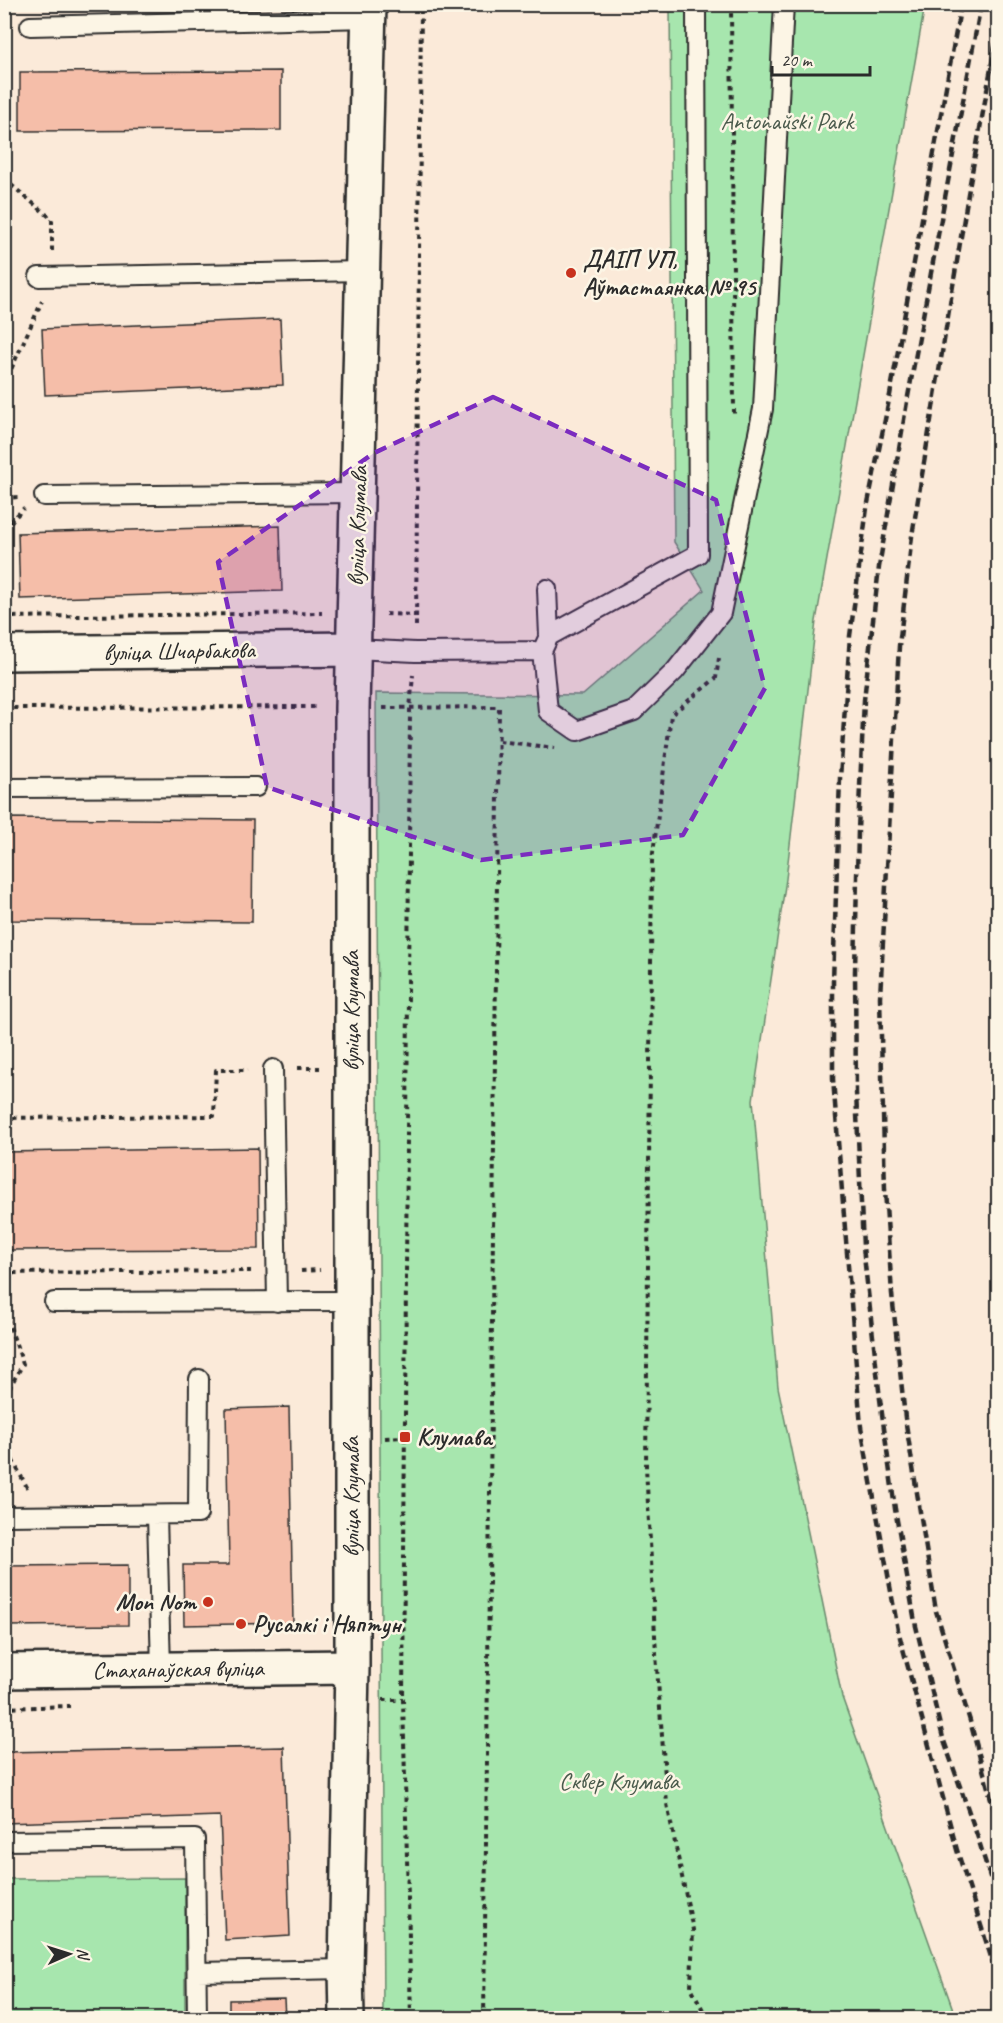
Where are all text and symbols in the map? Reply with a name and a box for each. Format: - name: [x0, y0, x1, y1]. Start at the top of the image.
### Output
- scale bar: [772, 39, 870, 77]
- text: 20 m: [781, 49, 814, 71]
- park label: Antonaŭski Park: [721, 106, 856, 136]
- place label: ДАІП УП, Аўтастаянка № 95: [583, 244, 758, 302]
- marker: ДАІП УП, Аўтастаянка № 95: [564, 266, 578, 280]
- street label: вуліца Клумава: [340, 464, 374, 587]
- street label: вуліца Шчарбакова: [103, 635, 256, 667]
- street label: вуліца Клумава: [336, 949, 366, 1071]
- place label: Клумава: [417, 1422, 494, 1452]
- marker: Клумава: [398, 1430, 412, 1444]
- street label: вуліца Клумава: [336, 1435, 366, 1557]
- place label: Mon Nom: [116, 1587, 197, 1617]
- marker: Mon Nom: [201, 1595, 215, 1609]
- place label: Русалкі і Няптун: [253, 1609, 403, 1639]
- marker: Русалкі і Няптун: [234, 1617, 248, 1631]
- street label: Стаханаўская вуліца: [92, 1652, 265, 1685]
- park label: Сквер Клумава: [559, 1766, 681, 1796]
- north arrow: [39, 1924, 99, 1984]
- text: N: [73, 1948, 93, 1962]

